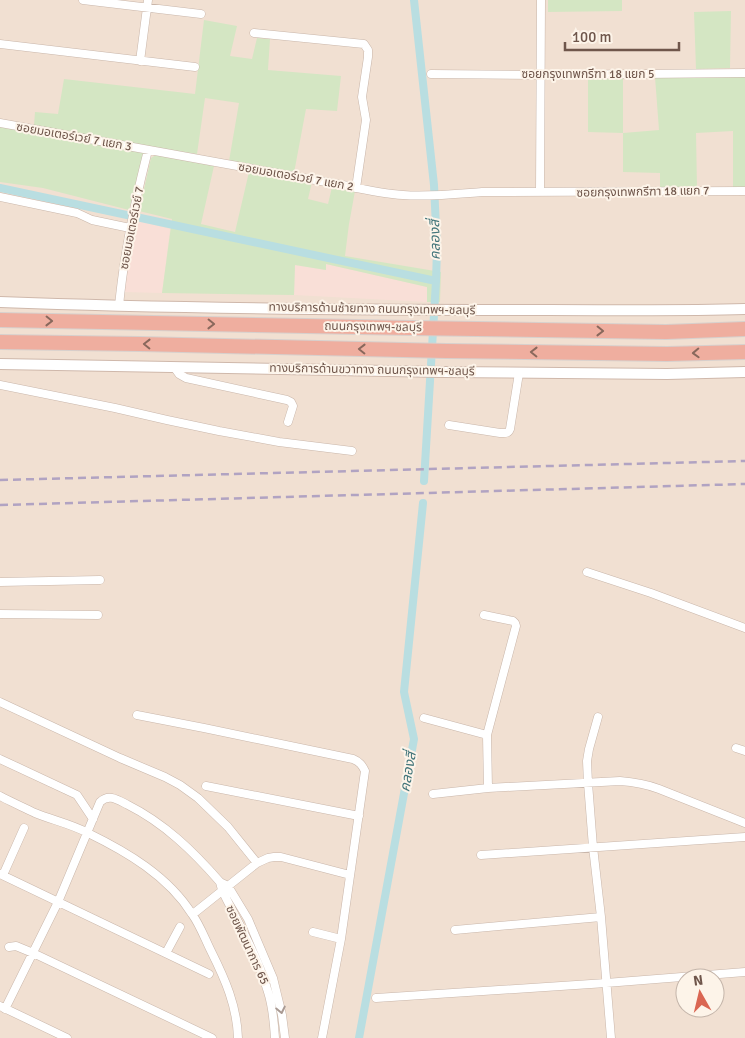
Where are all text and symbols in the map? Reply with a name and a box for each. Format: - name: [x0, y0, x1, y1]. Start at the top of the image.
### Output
- scale bar: [565, 20, 679, 52]
- text: 100 m: [572, 28, 612, 46]
- street label: ซอยกรุงเทพกรีฑา 18 แยก 5: [522, 67, 654, 82]
- street label: ซอยมอเตอร์เวย์ 7 แยก 3: [15, 119, 133, 155]
- street label: ซอยมอเตอร์เวย์ 7 แยก 2: [237, 159, 355, 195]
- street label: ซอยกรุงเทพกรีฑา 18 แยก 7: [576, 183, 710, 201]
- street label: ซอยมอเตอร์เวย์ 7: [117, 185, 147, 271]
- water label: คลองสี่: [424, 217, 444, 260]
- street label: ทางบริการด้านซ้ายทาง ถนนกรุงเทพฯ-ชลบุรี: [268, 300, 476, 318]
- one-way arrow: [45, 316, 53, 326]
- one-way arrow: [208, 319, 215, 329]
- street label: ถนนกรุงเทพฯ-ชลบุรี: [324, 319, 422, 335]
- one-way arrow: [596, 326, 604, 336]
- one-way arrow: [143, 339, 150, 349]
- one-way arrow: [358, 344, 366, 354]
- one-way arrow: [530, 347, 538, 357]
- one-way arrow: [692, 348, 700, 358]
- street label: ทางบริการด้านขวาทาง ถนนกรุงเทพฯ-ชลบุรี: [269, 361, 475, 379]
- water label: คลองสี่: [394, 747, 420, 793]
- street label: ซอยพัฒนาการ 65: [222, 903, 272, 987]
- north arrow: [675, 968, 725, 1018]
- text: N: [692, 972, 704, 990]
- one-way arrow: [275, 1006, 286, 1015]

